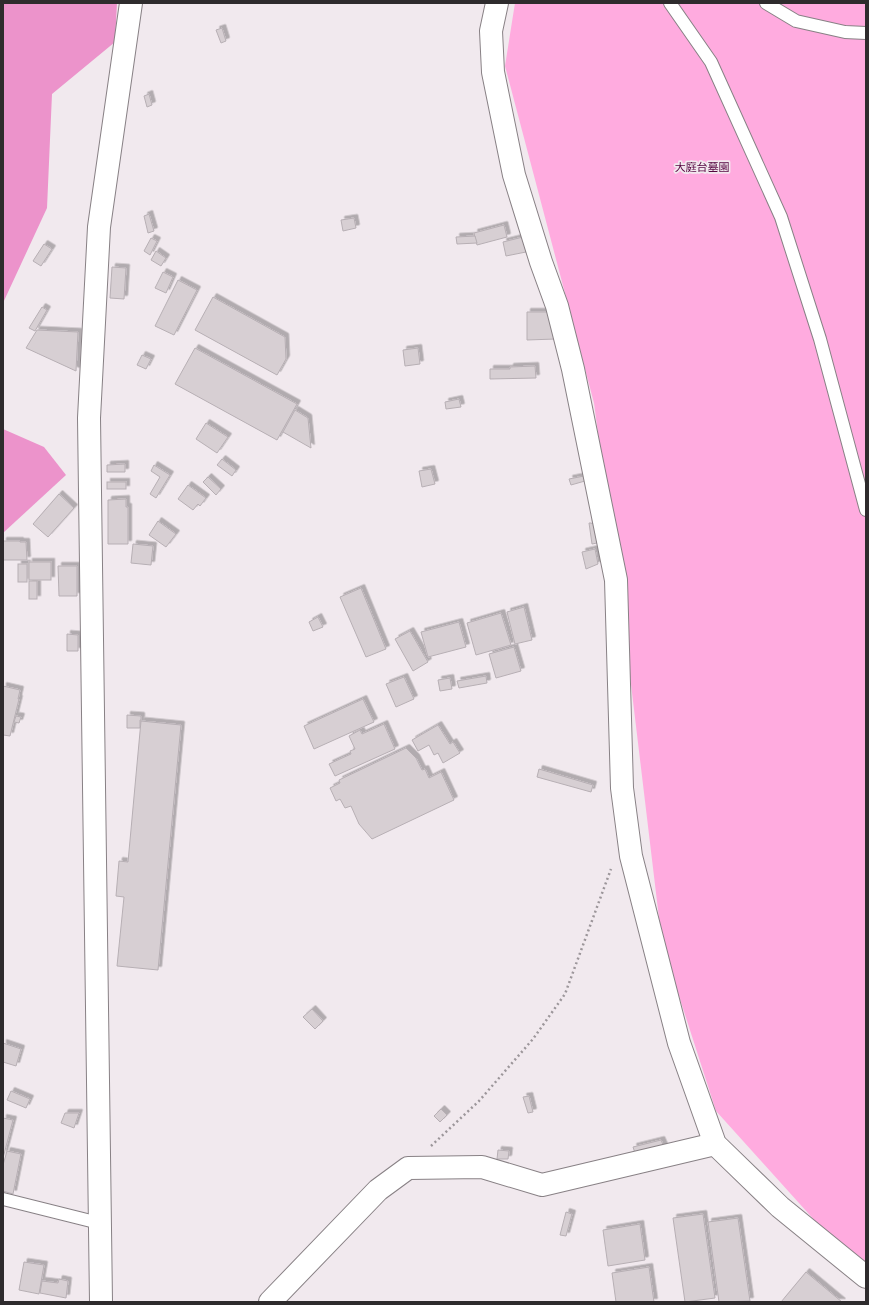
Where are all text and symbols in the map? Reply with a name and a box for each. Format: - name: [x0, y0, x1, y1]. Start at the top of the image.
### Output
- park label: 大庭台墓園: [675, 160, 730, 174]

